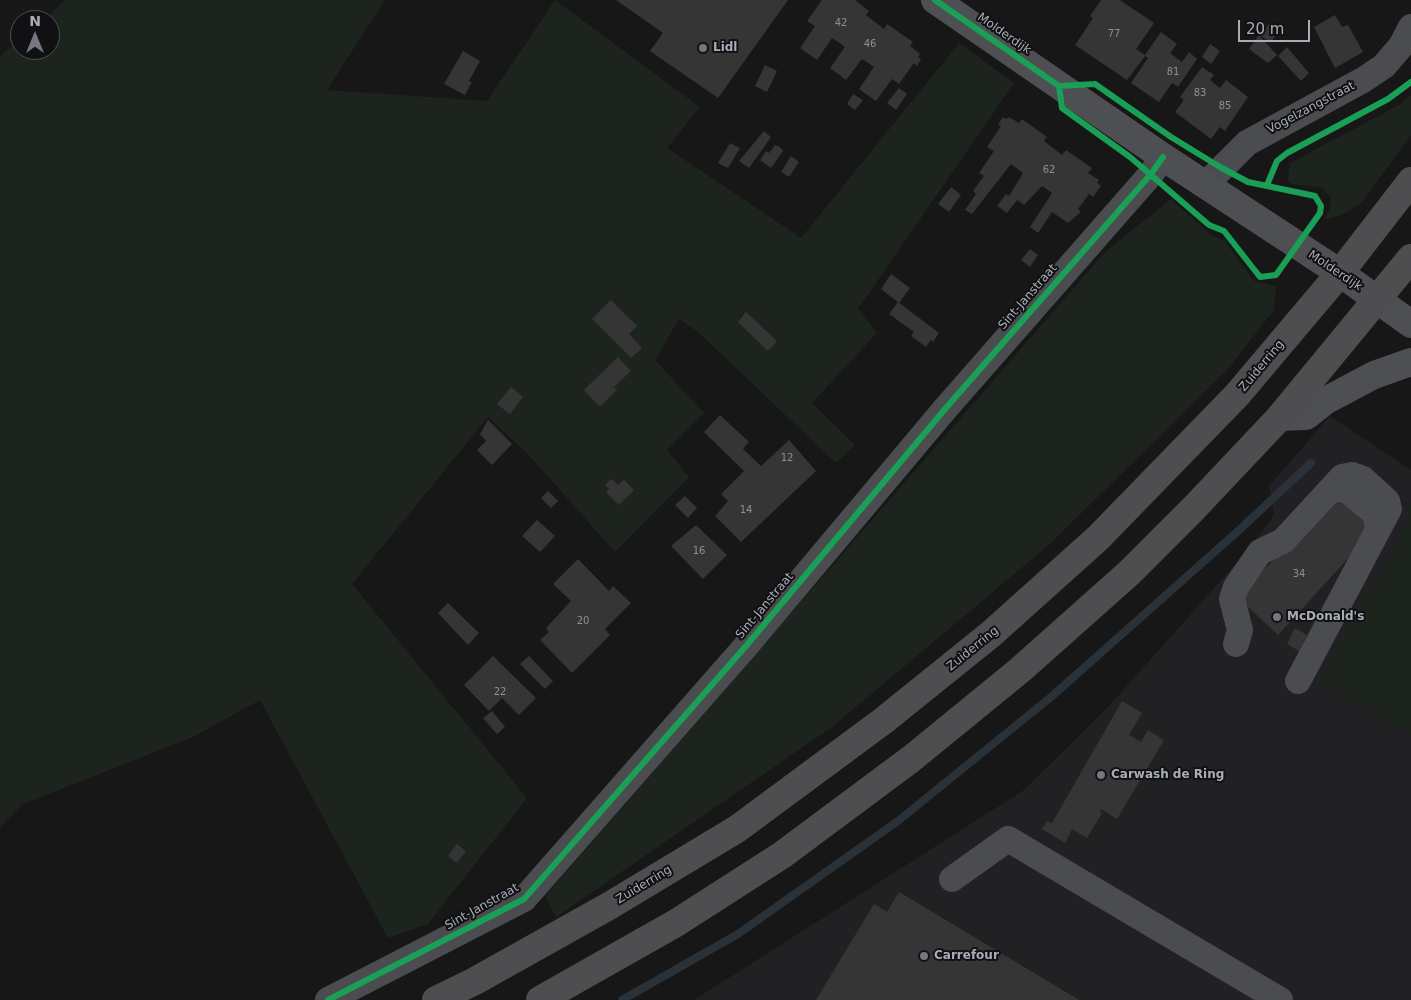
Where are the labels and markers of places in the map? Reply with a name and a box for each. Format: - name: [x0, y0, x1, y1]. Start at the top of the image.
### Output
- place label: Lidl: [713, 41, 737, 55]
- marker: Lidl: [697, 42, 709, 54]
- place label: McDonald's: [1287, 610, 1364, 624]
- marker: McDonald's: [1271, 611, 1283, 623]
- place label: Carwash de Ring: [1111, 768, 1224, 782]
- marker: Carwash de Ring: [1095, 769, 1107, 781]
- place label: Carrefour: [934, 949, 999, 963]
- marker: Carrefour: [918, 950, 930, 962]

